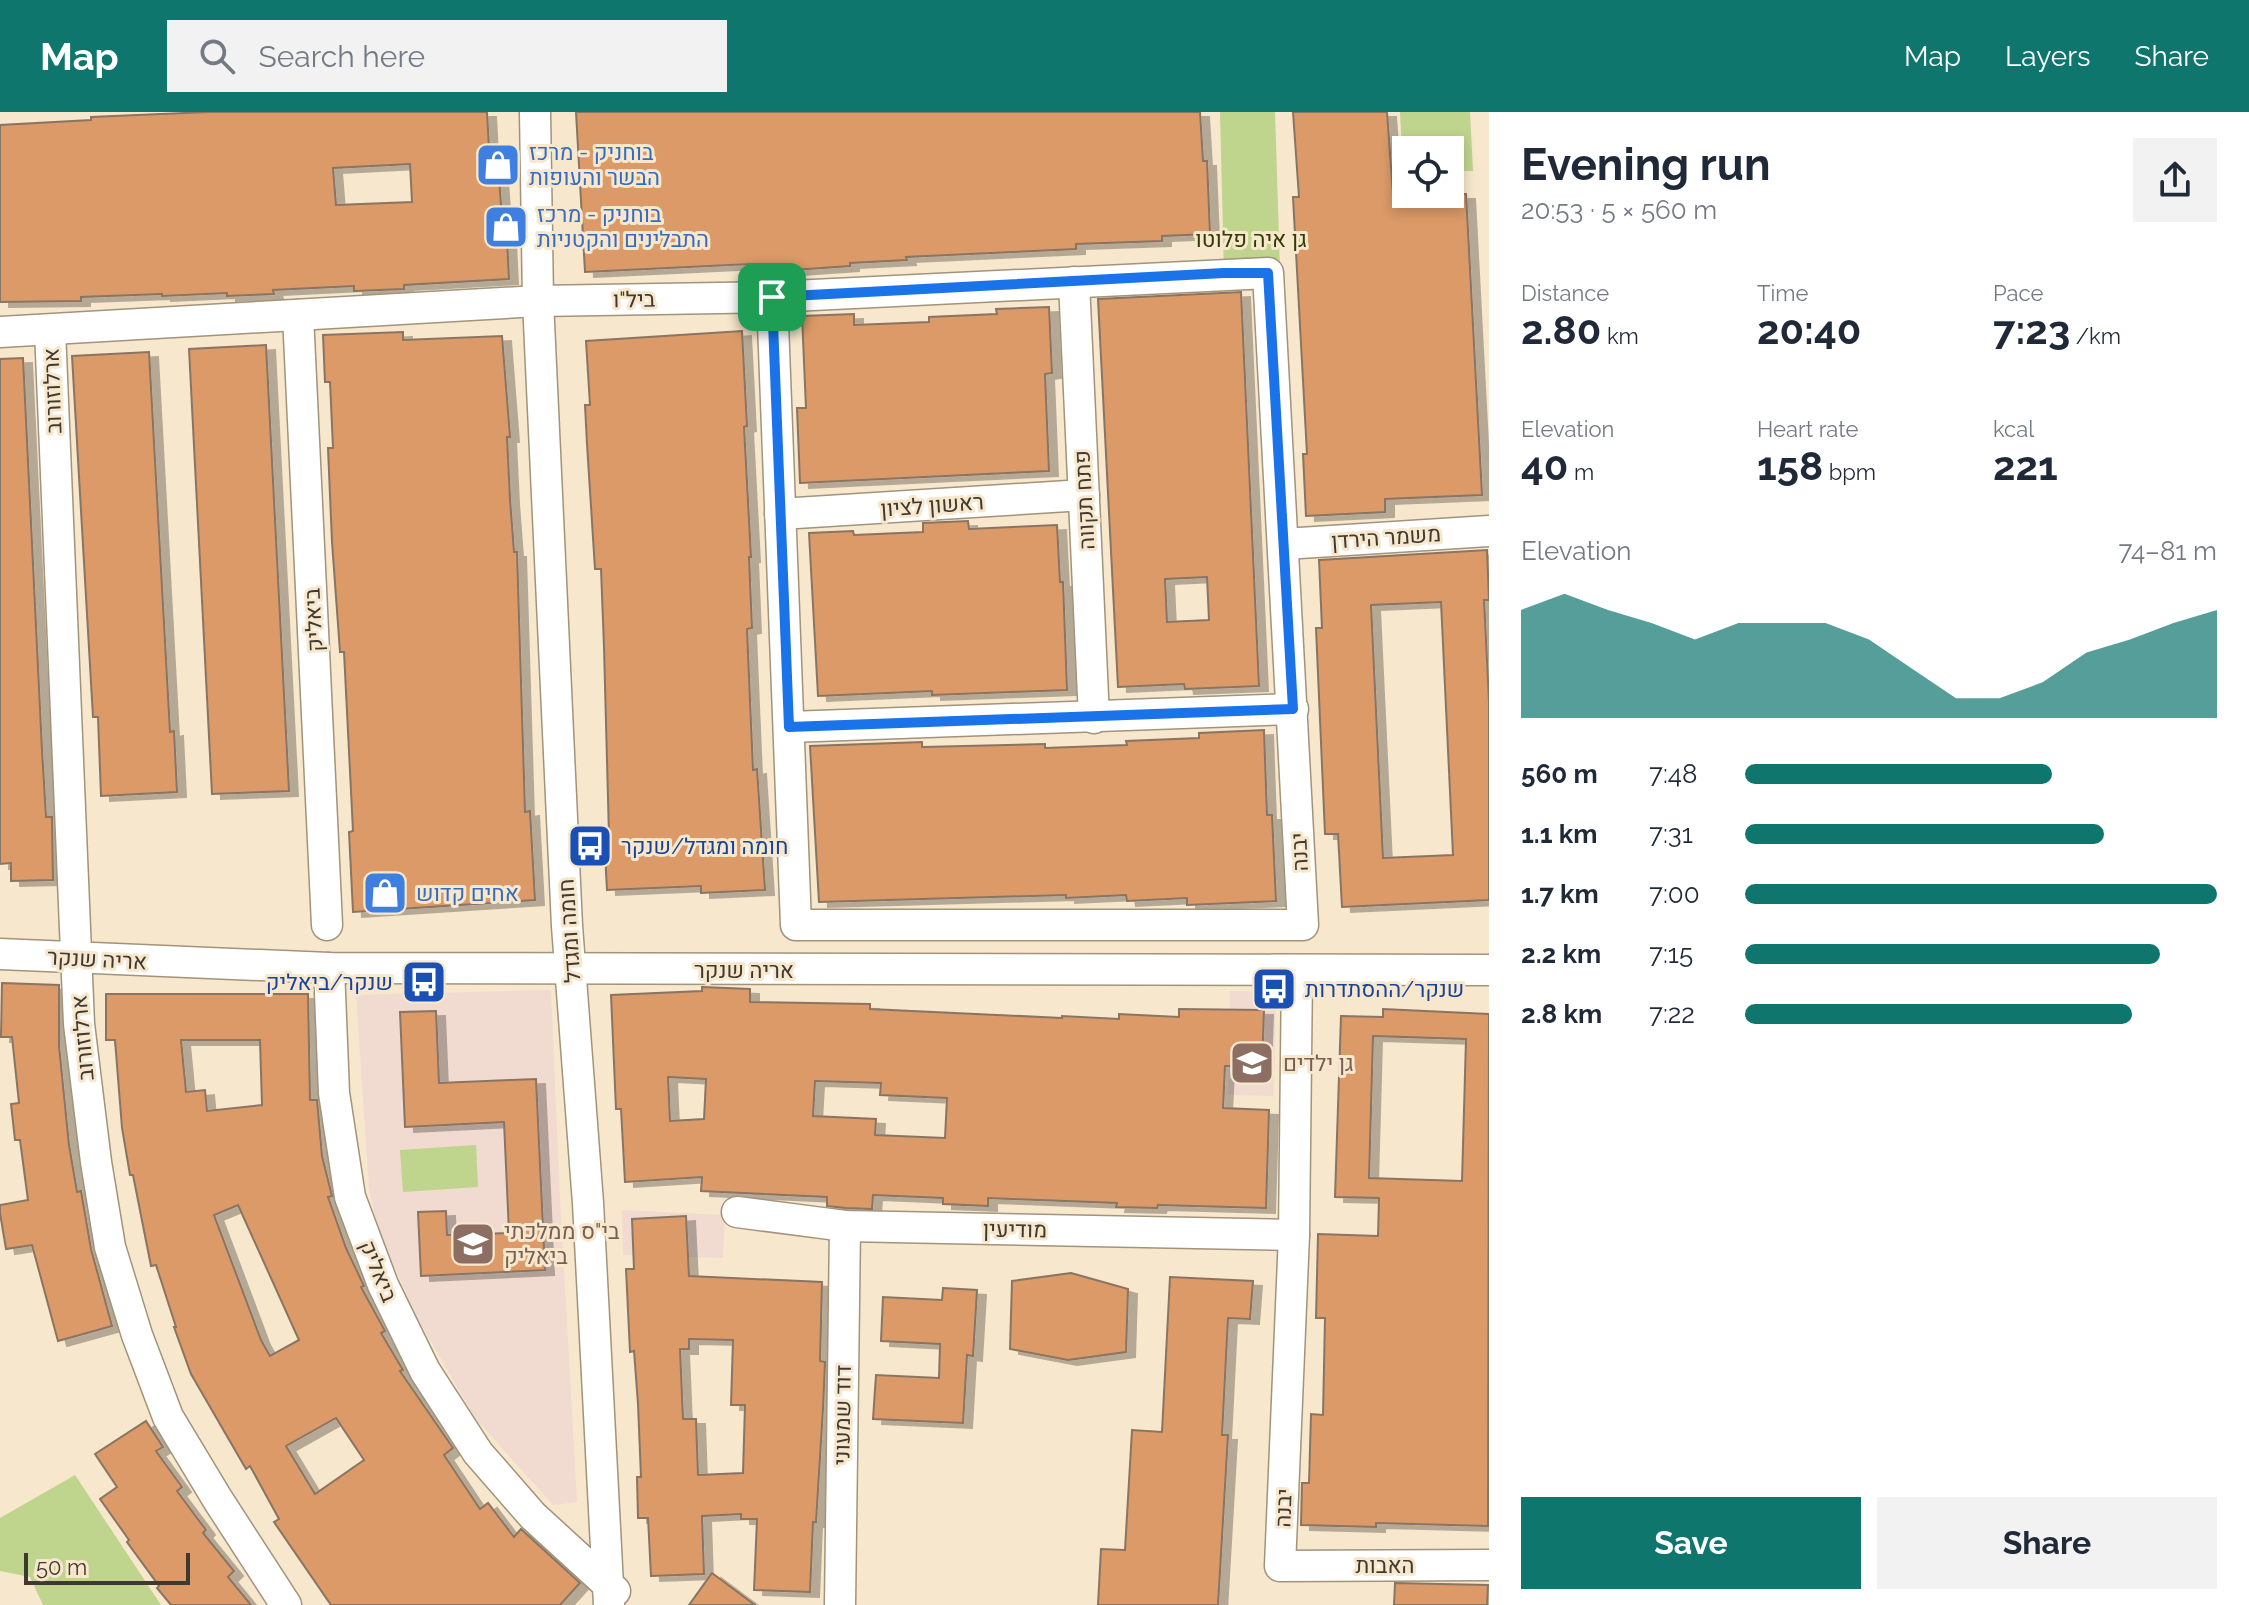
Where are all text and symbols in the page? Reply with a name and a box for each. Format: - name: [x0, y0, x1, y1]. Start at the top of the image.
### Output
- search box: [167, 20, 727, 92]
- text: Map: [40, 34, 119, 79]
- icon: search: [195, 34, 239, 78]
- text: Search here: [259, 39, 425, 74]
- text: Map: [1904, 40, 1961, 73]
- text: Layers: [2005, 40, 2091, 73]
- text: Share: [2135, 40, 2209, 73]
- map controls: [1392, 136, 1464, 208]
- button: locate: [1392, 136, 1464, 208]
- button: share: [2133, 138, 2217, 222]
- place label: בוחניק - מרכז הבשר והעופות: [529, 139, 660, 190]
- text: Evening run: [1521, 139, 1770, 190]
- shop icon: בוחניק - מרכז הבשר והעופות: [474, 141, 522, 189]
- text: 20:53 · 5 × 560 m: [1521, 195, 1717, 225]
- place label: בוחניק - מרכז התבלינים והקטניות: [537, 201, 709, 252]
- shop icon: בוחניק - מרכז התבלינים והקטניות: [482, 203, 530, 251]
- park label: גן איה פלוטו: [1195, 226, 1307, 252]
- pin: [738, 263, 806, 331]
- icon: arrive: [750, 275, 794, 319]
- text: Distance: [1521, 280, 1609, 306]
- text: Time: [1757, 280, 1808, 306]
- text: Pace: [1993, 280, 2043, 306]
- street label: ביל"ו: [613, 286, 656, 312]
- text: 2.80: [1521, 306, 1601, 353]
- text: 20:40: [1757, 306, 1861, 353]
- text: 7:23: [1993, 306, 2070, 353]
- text: km: [1601, 323, 1639, 349]
- text: /km: [2070, 323, 2121, 349]
- street label: ארלוזורוב: [38, 348, 66, 434]
- text: Elevation: [1521, 416, 1614, 442]
- text: Heart rate: [1757, 416, 1858, 442]
- text: kcal: [1993, 416, 2034, 442]
- text: 40: [1521, 442, 1568, 489]
- text: 158: [1757, 442, 1823, 489]
- text: 221: [1993, 442, 2058, 489]
- street label: פתח תקווה: [1068, 449, 1100, 551]
- text: m: [1568, 459, 1594, 485]
- text: bpm: [1823, 459, 1876, 485]
- street label: ראשון לציון: [879, 488, 985, 522]
- street label: משמר הירדן: [1330, 520, 1442, 554]
- text: Elevation: [1521, 536, 1631, 566]
- text: 74–81 m: [2118, 536, 2217, 566]
- street label: ביאליק: [298, 587, 328, 653]
- text: 560 m: [1521, 759, 1598, 789]
- text: 7:48: [1649, 759, 1697, 789]
- text: 1.1 km: [1521, 819, 1598, 849]
- text: 7:31: [1649, 819, 1693, 849]
- bus stop icon: חומה ומגדל/שנקר: [566, 822, 614, 870]
- street label: יבנה: [1285, 832, 1313, 872]
- place label: חומה ומגדל/שנקר: [621, 833, 788, 859]
- shop icon: אחים קדוש: [361, 869, 409, 917]
- street label: חומה ומגדל: [552, 878, 586, 984]
- text: 1.7 km: [1521, 879, 1599, 909]
- text: 7:00: [1649, 879, 1700, 909]
- place label: אחים קדוש: [416, 880, 519, 906]
- text: 2.2 km: [1521, 939, 1601, 969]
- text: 7:15: [1649, 939, 1693, 969]
- street label: אריה שנקר: [46, 943, 148, 975]
- street label: אריה שנקר: [694, 957, 794, 983]
- bus stop icon: שנקר/ביאליק: [400, 958, 448, 1006]
- bus stop icon: שנקר/ההסתדרות: [1250, 965, 1298, 1013]
- place label: שנקר/ביאליק: [266, 969, 393, 995]
- place label: שנקר/ההסתדרות: [1305, 976, 1464, 1002]
- street label: ארלוזורוב: [65, 994, 99, 1082]
- text: 2.8 km: [1521, 999, 1602, 1029]
- text: 7:22: [1649, 999, 1695, 1029]
- school or university icon: גן ילדים: [1228, 1039, 1276, 1087]
- place label: גן ילדים: [1283, 1050, 1353, 1076]
- street label: מודיעין: [983, 1215, 1047, 1243]
- place label: בי"ס ממלכתי ביאליק: [504, 1218, 620, 1269]
- school or university icon: בי"ס ממלכתי ביאליק: [449, 1220, 497, 1268]
- street label: ביאליק: [355, 1236, 403, 1306]
- street label: דוד שמעוני: [828, 1365, 856, 1465]
- street label: יבנה: [1269, 1488, 1297, 1528]
- button: Save: [1521, 1497, 1861, 1589]
- button: Share: [1877, 1497, 2217, 1589]
- scale bar: [24, 1549, 190, 1585]
- street label: האבות: [1356, 1552, 1414, 1578]
- text: 50 m: [36, 1554, 87, 1580]

